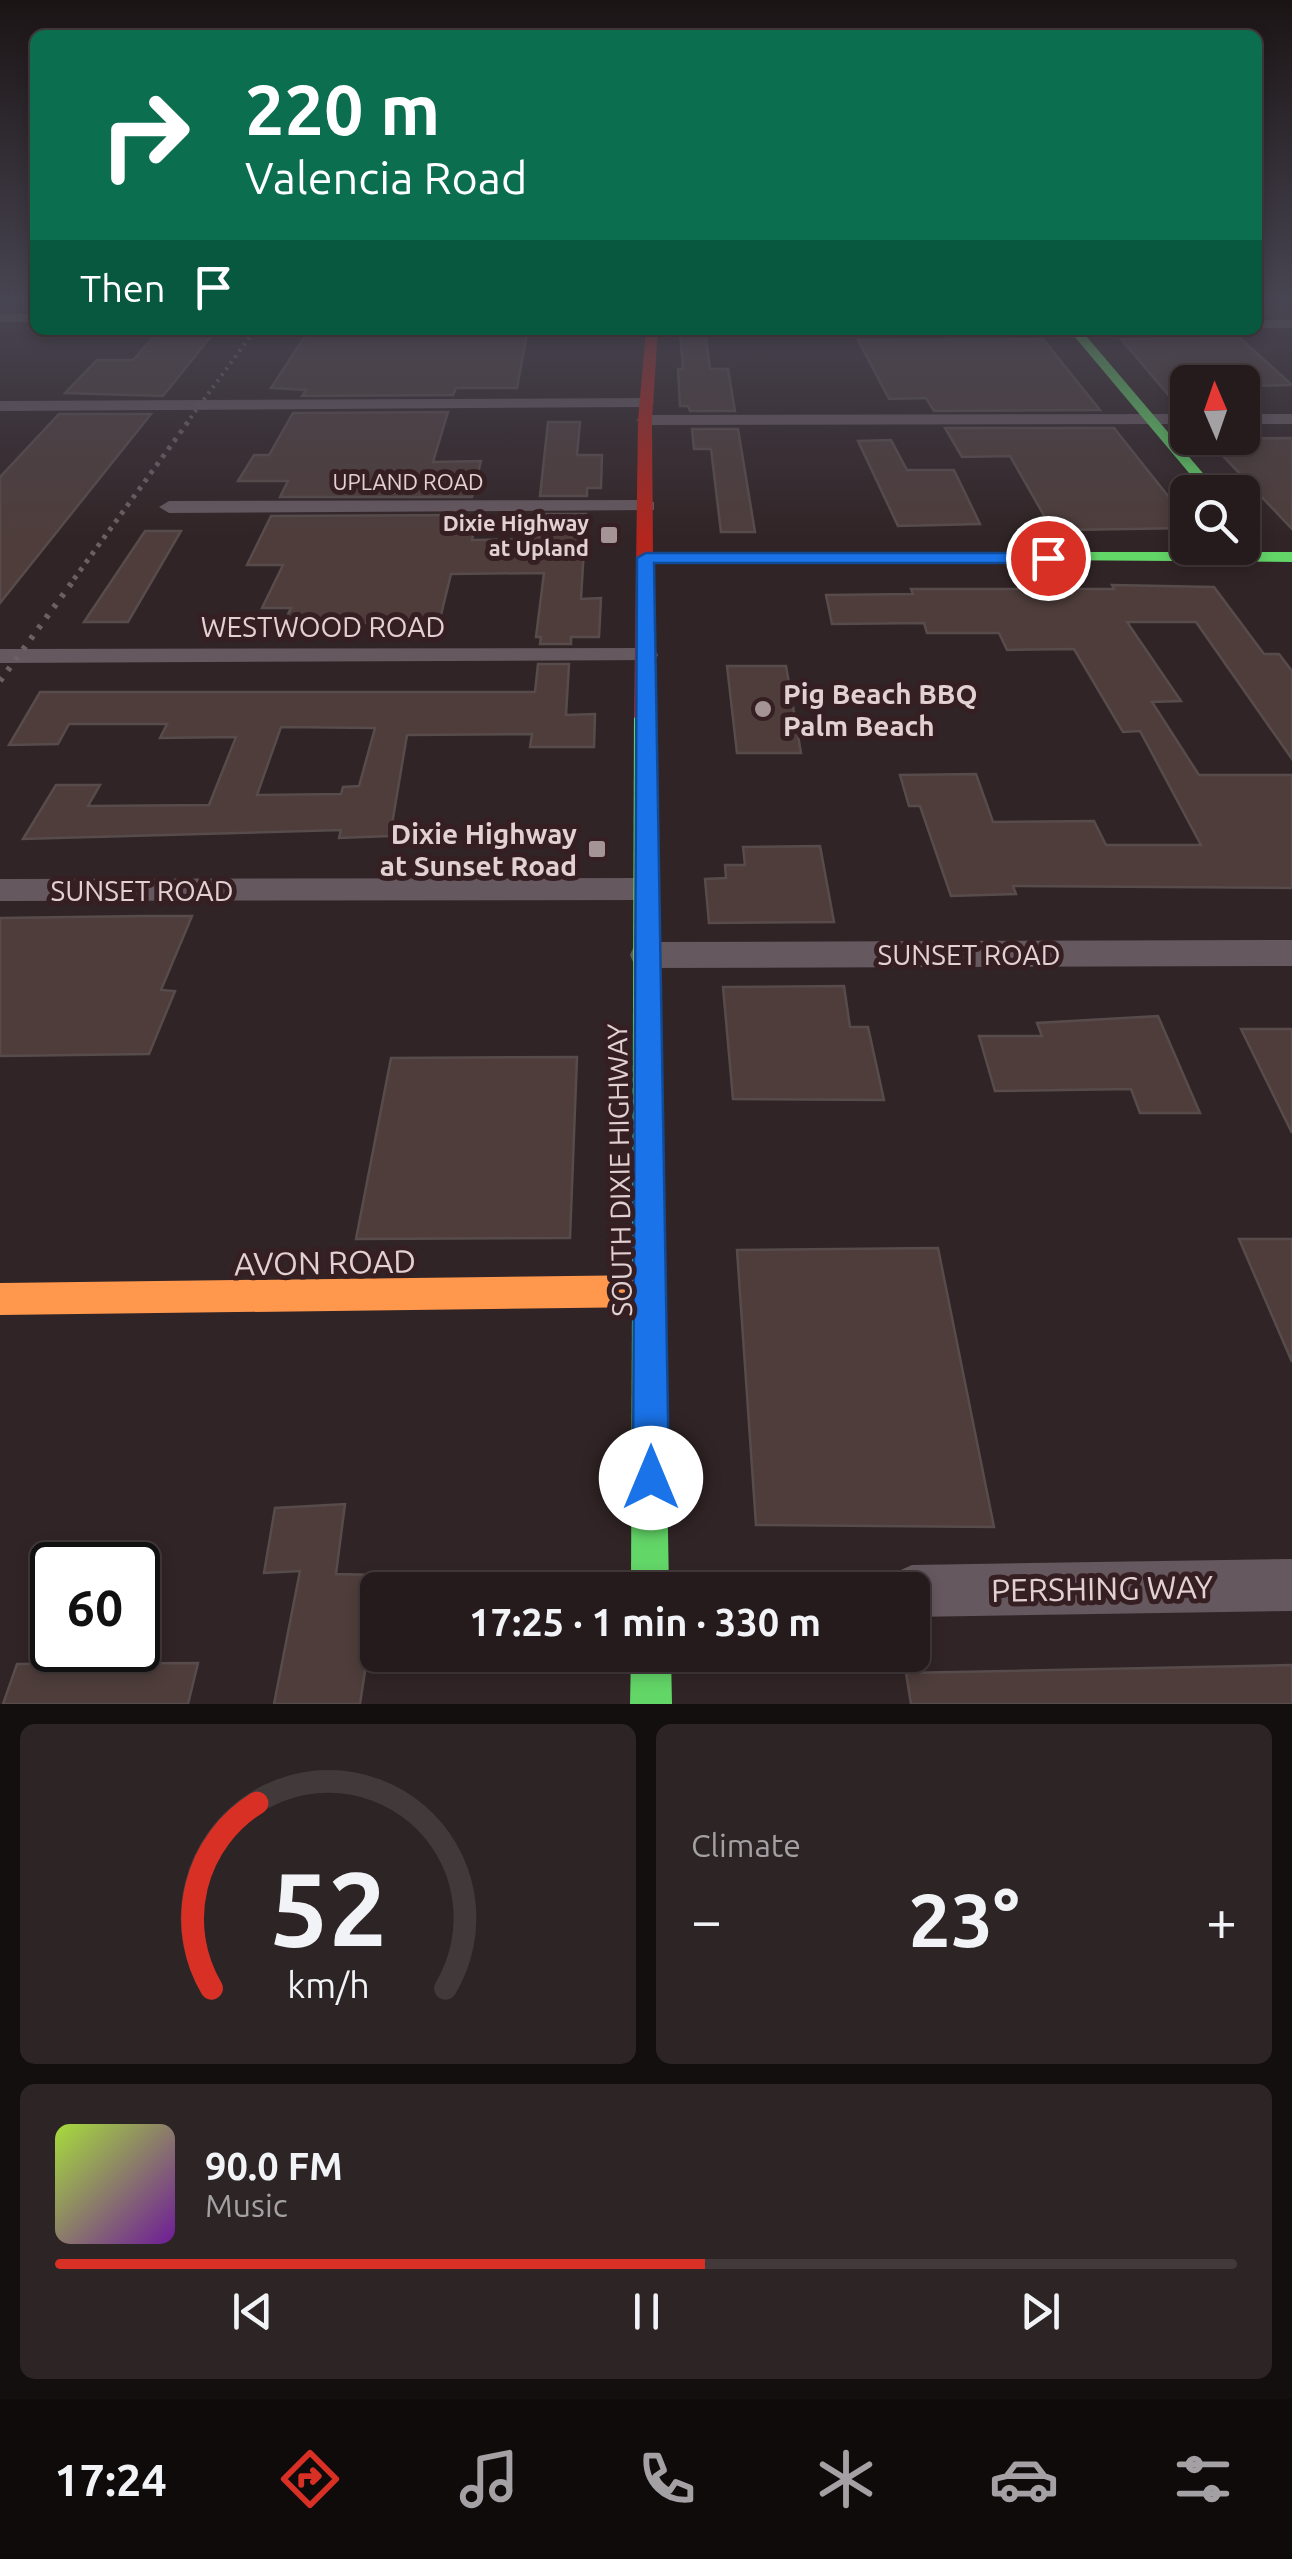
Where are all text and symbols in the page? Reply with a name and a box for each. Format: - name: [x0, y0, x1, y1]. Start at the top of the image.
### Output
- icon: right: [80, 70, 210, 200]
- text: 220 m: [245, 70, 440, 148]
- text: Valencia Road: [245, 152, 527, 203]
- icon: arrive: [186, 260, 241, 315]
- text: Then: [80, 267, 166, 309]
- north arrow: [1170, 365, 1260, 455]
- map controls: [1170, 365, 1260, 565]
- street label: UPLAND ROAD: [333, 469, 483, 494]
- button: search: [1170, 475, 1260, 565]
- place label: Dixie Highway at Upland: [443, 510, 589, 560]
- pin: [1006, 516, 1091, 601]
- marker: Dixie Highway at Upland: [598, 524, 620, 546]
- icon: arrive: [1021, 531, 1076, 586]
- street label: WESTWOOD ROAD: [201, 611, 445, 642]
- place label: Pig Beach BBQ Palm Beach: [783, 678, 977, 741]
- marker: Pig Beach BBQ Palm Beach: [752, 698, 774, 720]
- place label: Dixie Highway at Sunset Road: [380, 818, 577, 881]
- marker: Dixie Highway at Sunset Road: [586, 838, 608, 860]
- street label: SUNSET ROAD: [51, 875, 233, 906]
- street label: SUNSET ROAD: [878, 939, 1060, 970]
- street label: SOUTH DIXIE HIGHWAY: [601, 1023, 637, 1317]
- street label: AVON ROAD: [234, 1242, 416, 1282]
- position arrow: [599, 1426, 703, 1530]
- speed limit sign: 60: [30, 1542, 160, 1672]
- street label: PERSHING WAY: [991, 1568, 1214, 1608]
- text: 17:25 · 1 min · 330 m: [469, 1601, 821, 1643]
- text: Climate: [691, 1827, 801, 1863]
- text: 52: [269, 1849, 387, 1966]
- text: 23°: [908, 1877, 1020, 1961]
- text: −: [691, 1889, 722, 1950]
- text: +: [1206, 1889, 1237, 1950]
- text: km/h: [287, 1965, 369, 2005]
- text: 90.0 FM: [205, 2145, 343, 2187]
- text: Music: [205, 2187, 288, 2223]
- icon: previous: [225, 2284, 280, 2339]
- icon: pause: [619, 2284, 674, 2339]
- icon: next: [1013, 2284, 1068, 2339]
- icon: directions: [275, 2444, 345, 2514]
- icon: music: [454, 2444, 524, 2514]
- icon: phone: [632, 2444, 702, 2514]
- icon: climate: [811, 2444, 881, 2514]
- icon: car: [989, 2444, 1059, 2514]
- icon: filters: [1168, 2444, 1238, 2514]
- text: 17:24: [54, 2454, 167, 2505]

